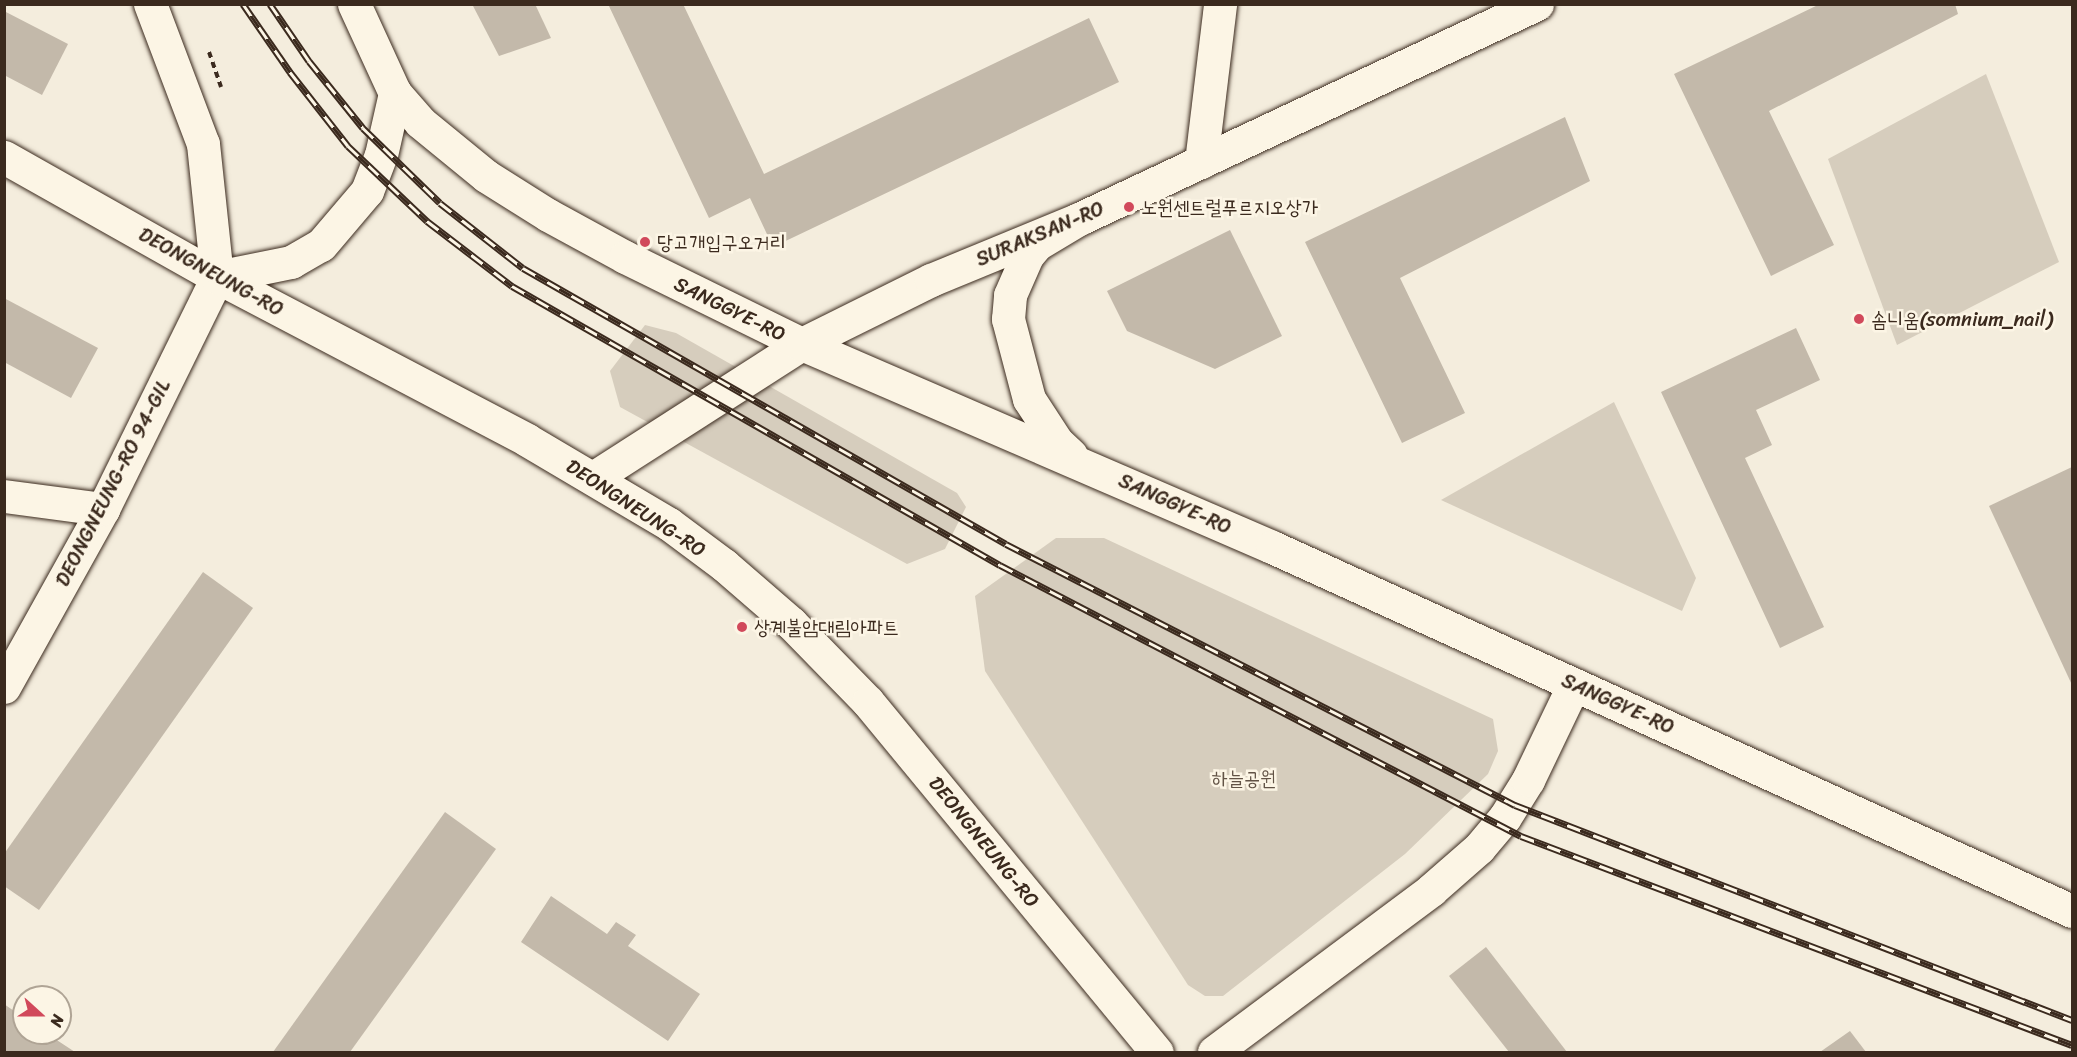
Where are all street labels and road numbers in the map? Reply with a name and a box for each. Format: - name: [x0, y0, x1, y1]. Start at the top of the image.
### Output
- street label: SURAKSAN-RO: [972, 196, 1108, 272]
- street label: DEONGNEUNG-RO: [134, 222, 288, 322]
- street label: SANGGYE-RO: [670, 272, 790, 346]
- street label: DEONGNEUNG-RO 94-GIL: [50, 375, 176, 591]
- street label: DEONGNEUNG-RO: [562, 454, 710, 562]
- street label: SANGGYE-RO: [1115, 468, 1235, 540]
- street label: SANGGYE-RO: [1558, 668, 1678, 740]
- street label: DEONGNEUNG-RO: [924, 772, 1044, 912]

